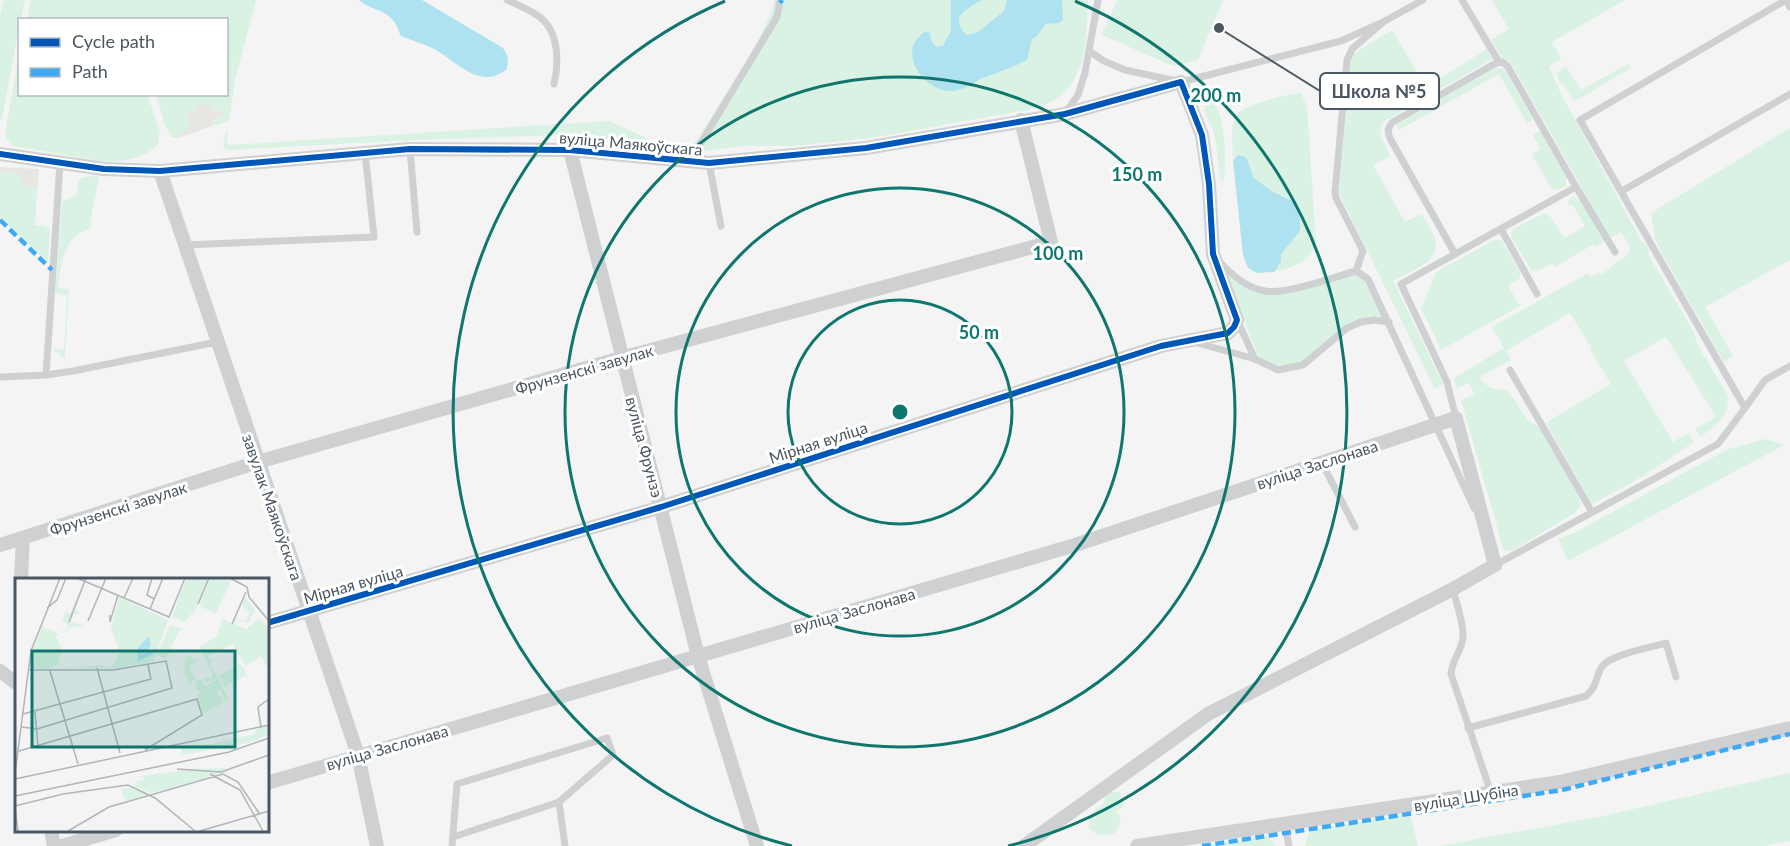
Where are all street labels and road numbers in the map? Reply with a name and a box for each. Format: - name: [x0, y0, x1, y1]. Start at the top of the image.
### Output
- street label: вуліца Маякоўскага: [559, 127, 703, 159]
- street label: Фрунзенскі завулак: [513, 340, 656, 398]
- street label: вуліца Фрунзэ: [622, 395, 668, 500]
- street label: Мірная вуліца: [766, 417, 870, 467]
- street label: завулак Маякоўскага: [239, 431, 307, 583]
- street label: вуліца Заслонава: [1254, 435, 1380, 493]
- street label: Фрунзенскі завулак: [47, 477, 190, 539]
- street label: Мірная вуліца: [301, 561, 405, 607]
- street label: вуліца Заслонава: [791, 583, 917, 637]
- street label: вуліца Заслонава: [324, 720, 450, 774]
- street label: вуліца Шубіна: [1412, 779, 1520, 815]

